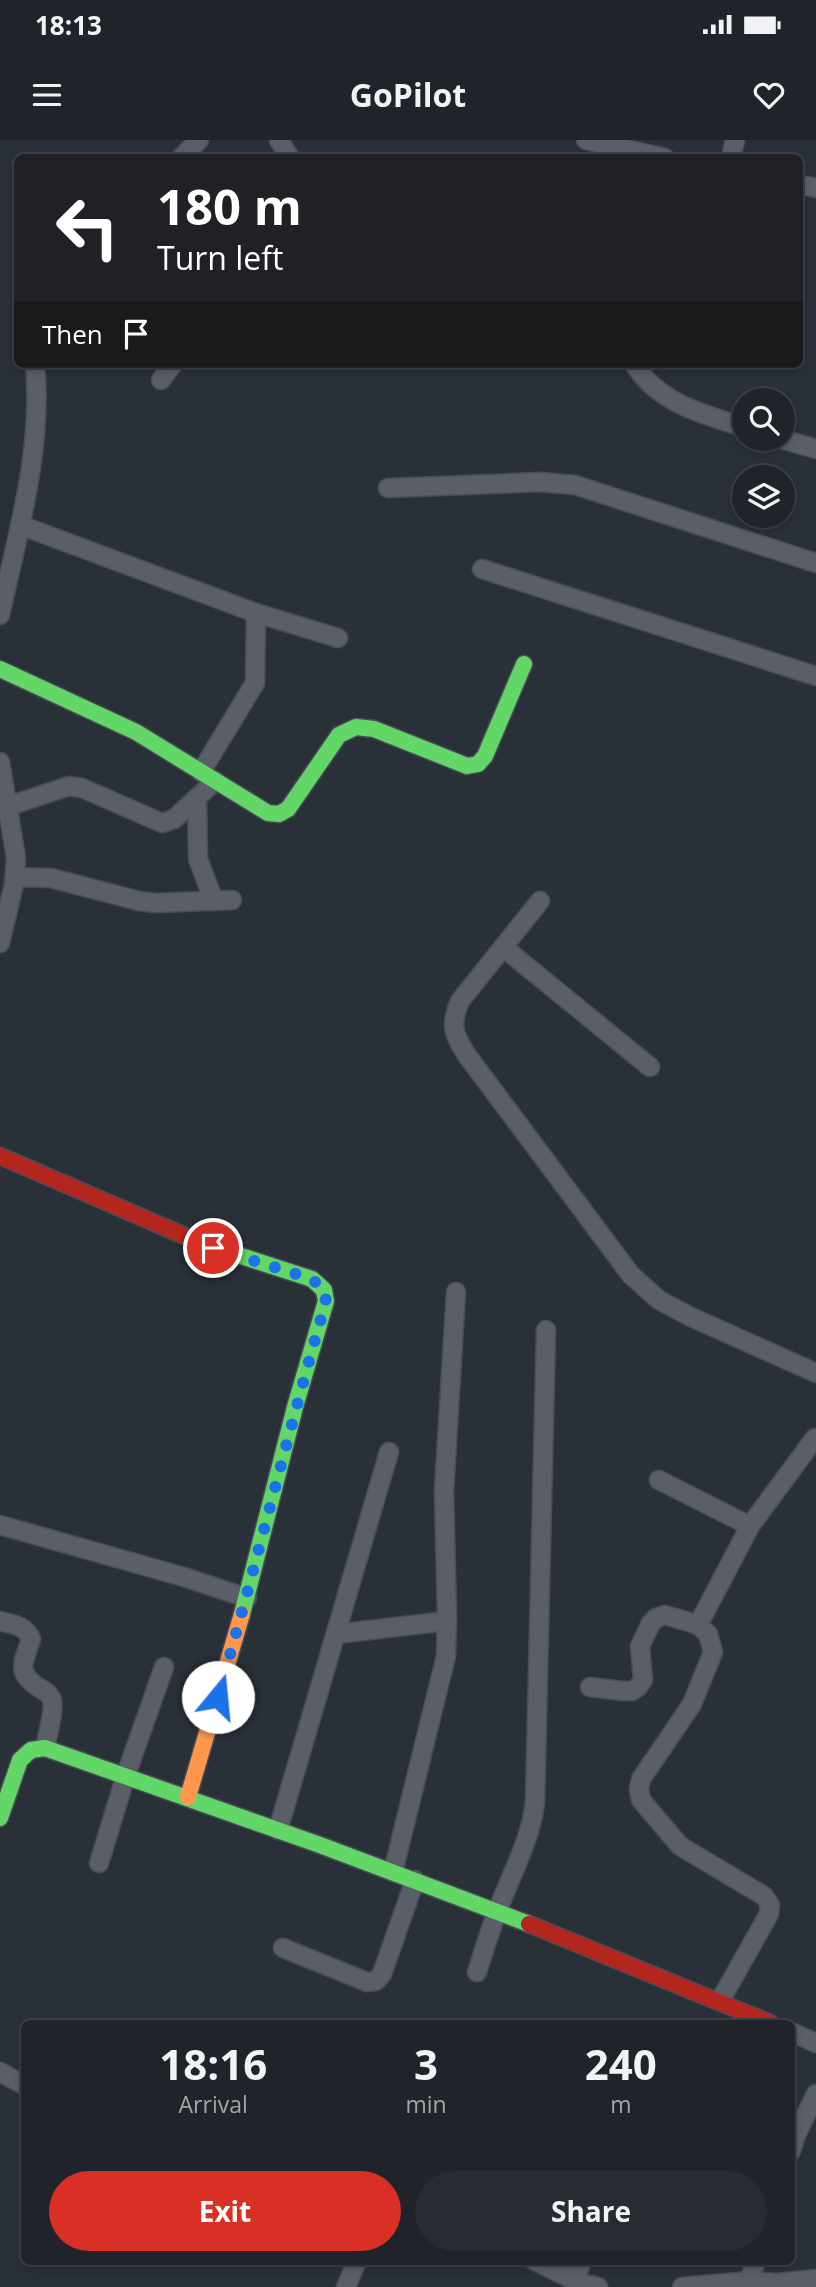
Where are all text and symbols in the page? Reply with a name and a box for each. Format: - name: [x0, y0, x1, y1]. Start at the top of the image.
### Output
- text: 18:13: [35, 7, 102, 43]
- text: GoPilot: [350, 73, 466, 116]
- icon: menu: [28, 76, 66, 114]
- icon: heart: [750, 76, 788, 114]
- text: 180 m: [157, 173, 302, 239]
- icon: left: [42, 182, 133, 273]
- text: Turn left: [157, 236, 283, 279]
- icon: arrive: [117, 315, 155, 353]
- text: Then: [42, 316, 103, 352]
- map controls: [732, 388, 795, 528]
- button: search: [732, 388, 795, 451]
- button: layers: [732, 465, 795, 528]
- pin: [183, 1218, 243, 1278]
- icon: arrive: [194, 1229, 232, 1267]
- position arrow: [181, 1660, 255, 1734]
- text: 18:16: [159, 2035, 267, 2092]
- text: 3: [414, 2035, 438, 2092]
- text: 240: [585, 2035, 657, 2092]
- text: Arrival: [179, 2088, 248, 2120]
- text: min: [405, 2088, 447, 2120]
- text: m: [610, 2088, 631, 2120]
- button: Exit: [49, 2171, 401, 2251]
- button: Share: [415, 2171, 767, 2251]

